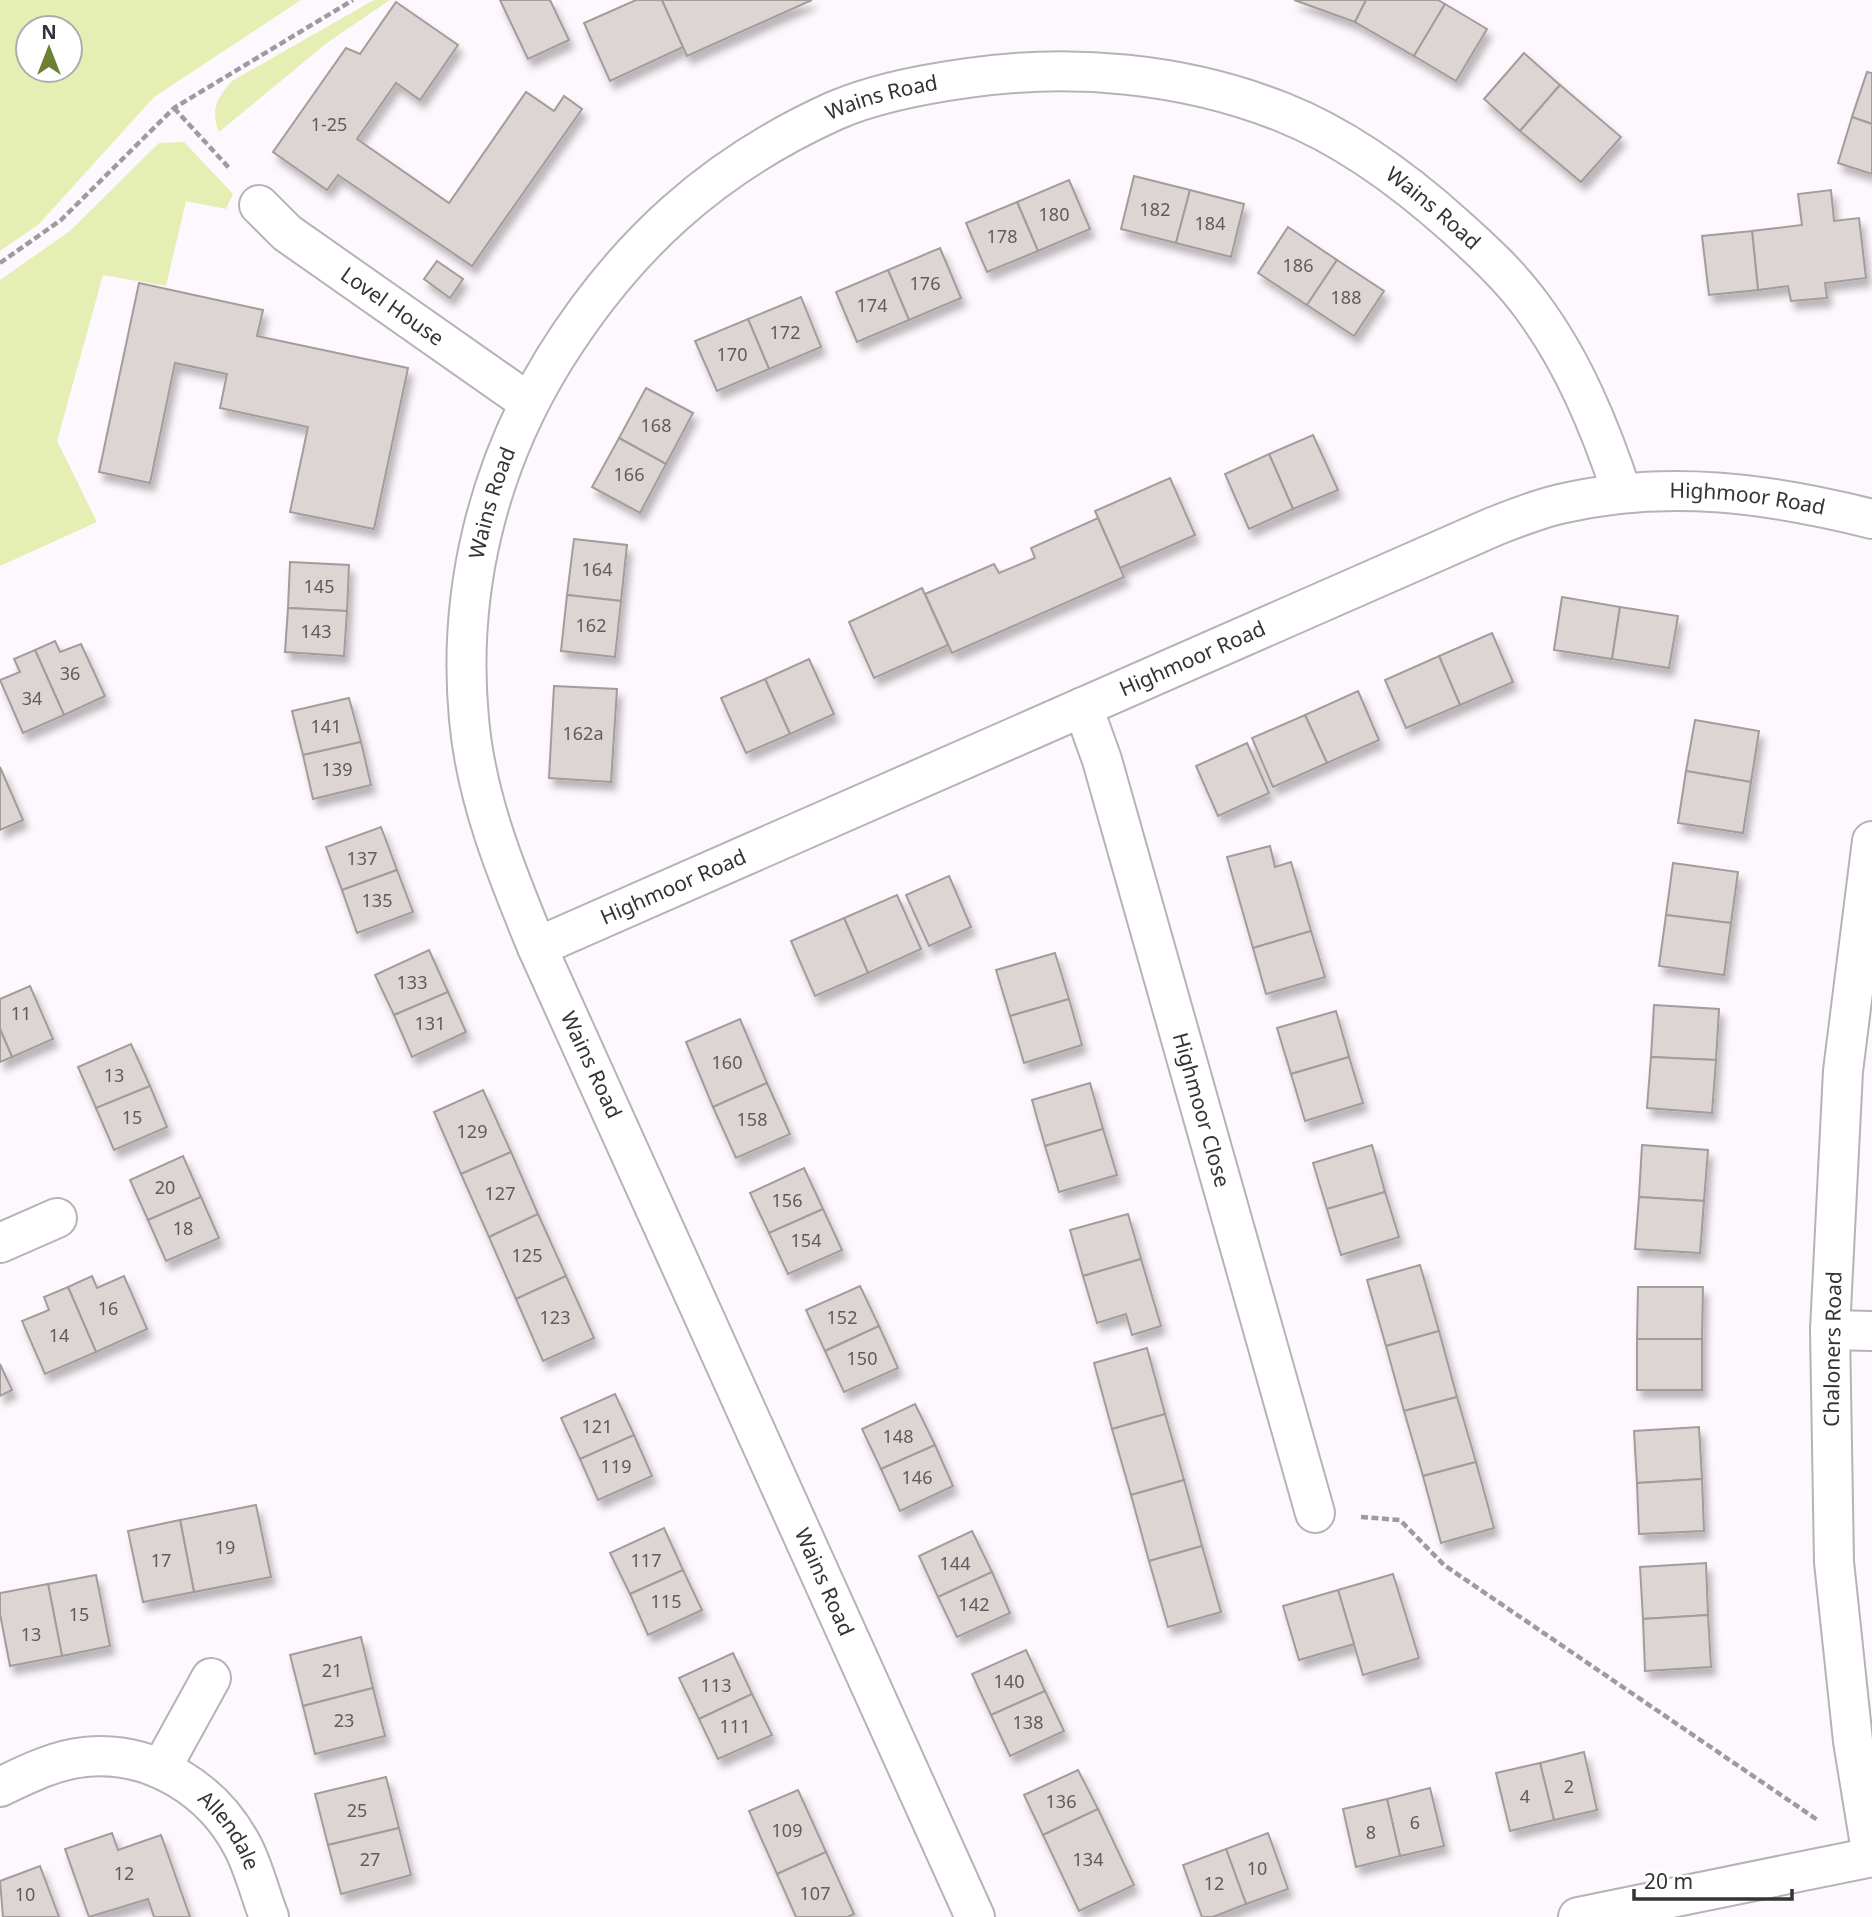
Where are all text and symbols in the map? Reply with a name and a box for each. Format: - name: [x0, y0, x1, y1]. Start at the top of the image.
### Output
- north arrow: [14, 14, 84, 84]
- text: N: [41, 19, 57, 45]
- street label: Wains Road: [821, 68, 940, 126]
- house number: 1-25: [311, 112, 347, 136]
- street label: Wains Road: [1381, 160, 1487, 255]
- house number: 182: [1140, 197, 1170, 221]
- house number: 180: [1039, 202, 1069, 226]
- house number: 184: [1195, 211, 1225, 235]
- house number: 178: [987, 224, 1017, 248]
- house number: 186: [1283, 253, 1313, 277]
- street label: Lovel House: [336, 260, 450, 352]
- house number: 176: [910, 271, 940, 295]
- house number: 188: [1331, 285, 1361, 309]
- house number: 174: [857, 293, 887, 317]
- house number: 172: [770, 320, 800, 344]
- house number: 170: [717, 342, 747, 366]
- house number: 168: [641, 413, 671, 437]
- street label: Wains Road: [462, 443, 521, 561]
- house number: 166: [614, 462, 644, 486]
- street label: Highmoor Road: [1670, 476, 1828, 521]
- house number: 164: [582, 557, 612, 581]
- house number: 145: [304, 574, 334, 598]
- house number: 162: [576, 613, 606, 637]
- street label: Highmoor Road: [1115, 614, 1269, 702]
- house number: 143: [301, 619, 331, 643]
- house number: 36: [60, 661, 80, 685]
- house number: 34: [22, 686, 42, 710]
- house number: 141: [311, 714, 341, 738]
- house number: 162a: [563, 721, 604, 745]
- house number: 139: [322, 757, 352, 781]
- street label: Highmoor Road: [596, 842, 750, 930]
- house number: 137: [347, 846, 377, 870]
- house number: 135: [362, 888, 392, 912]
- house number: 133: [397, 970, 427, 994]
- house number: 11: [11, 1001, 31, 1025]
- street label: Wains Road: [555, 1006, 629, 1123]
- house number: 131: [415, 1011, 445, 1035]
- street label: Highmoor Close: [1167, 1029, 1237, 1190]
- house number: 160: [712, 1050, 742, 1074]
- house number: 13: [104, 1063, 124, 1087]
- house number: 15: [122, 1105, 142, 1129]
- house number: 158: [737, 1107, 767, 1131]
- house number: 129: [457, 1119, 487, 1143]
- house number: 20: [155, 1175, 175, 1199]
- house number: 127: [485, 1181, 515, 1205]
- house number: 156: [772, 1188, 802, 1212]
- house number: 18: [173, 1216, 193, 1240]
- house number: 154: [791, 1228, 821, 1252]
- house number: 125: [512, 1243, 542, 1267]
- street label: Chaloners Road: [1817, 1271, 1847, 1427]
- house number: 16: [98, 1296, 118, 1320]
- house number: 123: [540, 1305, 570, 1329]
- house number: 152: [827, 1305, 857, 1329]
- house number: 14: [49, 1323, 69, 1347]
- house number: 150: [847, 1346, 877, 1370]
- house number: 121: [582, 1414, 612, 1438]
- house number: 148: [883, 1424, 913, 1448]
- house number: 119: [601, 1454, 631, 1478]
- house number: 146: [902, 1465, 932, 1489]
- street label: Wains Road: [789, 1523, 861, 1640]
- house number: 19: [215, 1535, 235, 1559]
- house number: 17: [151, 1548, 171, 1572]
- house number: 117: [631, 1548, 661, 1572]
- house number: 144: [940, 1551, 970, 1575]
- house number: 115: [651, 1589, 681, 1613]
- house number: 142: [959, 1592, 989, 1616]
- house number: 15: [69, 1602, 89, 1626]
- house number: 13: [21, 1622, 41, 1646]
- house number: 21: [322, 1658, 342, 1682]
- house number: 140: [994, 1669, 1024, 1693]
- house number: 113: [701, 1673, 731, 1697]
- house number: 23: [334, 1708, 354, 1732]
- house number: 138: [1013, 1710, 1043, 1734]
- house number: 111: [720, 1714, 750, 1738]
- house number: 2: [1564, 1774, 1574, 1798]
- street label: Allendale: [193, 1784, 267, 1874]
- house number: 4: [1520, 1784, 1530, 1808]
- house number: 136: [1046, 1789, 1076, 1813]
- house number: 25: [347, 1798, 367, 1822]
- house number: 6: [1410, 1810, 1420, 1834]
- house number: 109: [772, 1818, 802, 1842]
- house number: 8: [1366, 1820, 1376, 1844]
- house number: 27: [360, 1847, 380, 1871]
- house number: 134: [1073, 1847, 1103, 1871]
- house number: 10: [1247, 1856, 1267, 1880]
- scale bar: [1634, 1857, 1792, 1901]
- house number: 12: [114, 1861, 134, 1885]
- text: 20 m: [1644, 1867, 1693, 1895]
- house number: 12: [1204, 1871, 1224, 1895]
- house number: 107: [800, 1881, 830, 1905]
- house number: 10: [15, 1882, 35, 1906]

